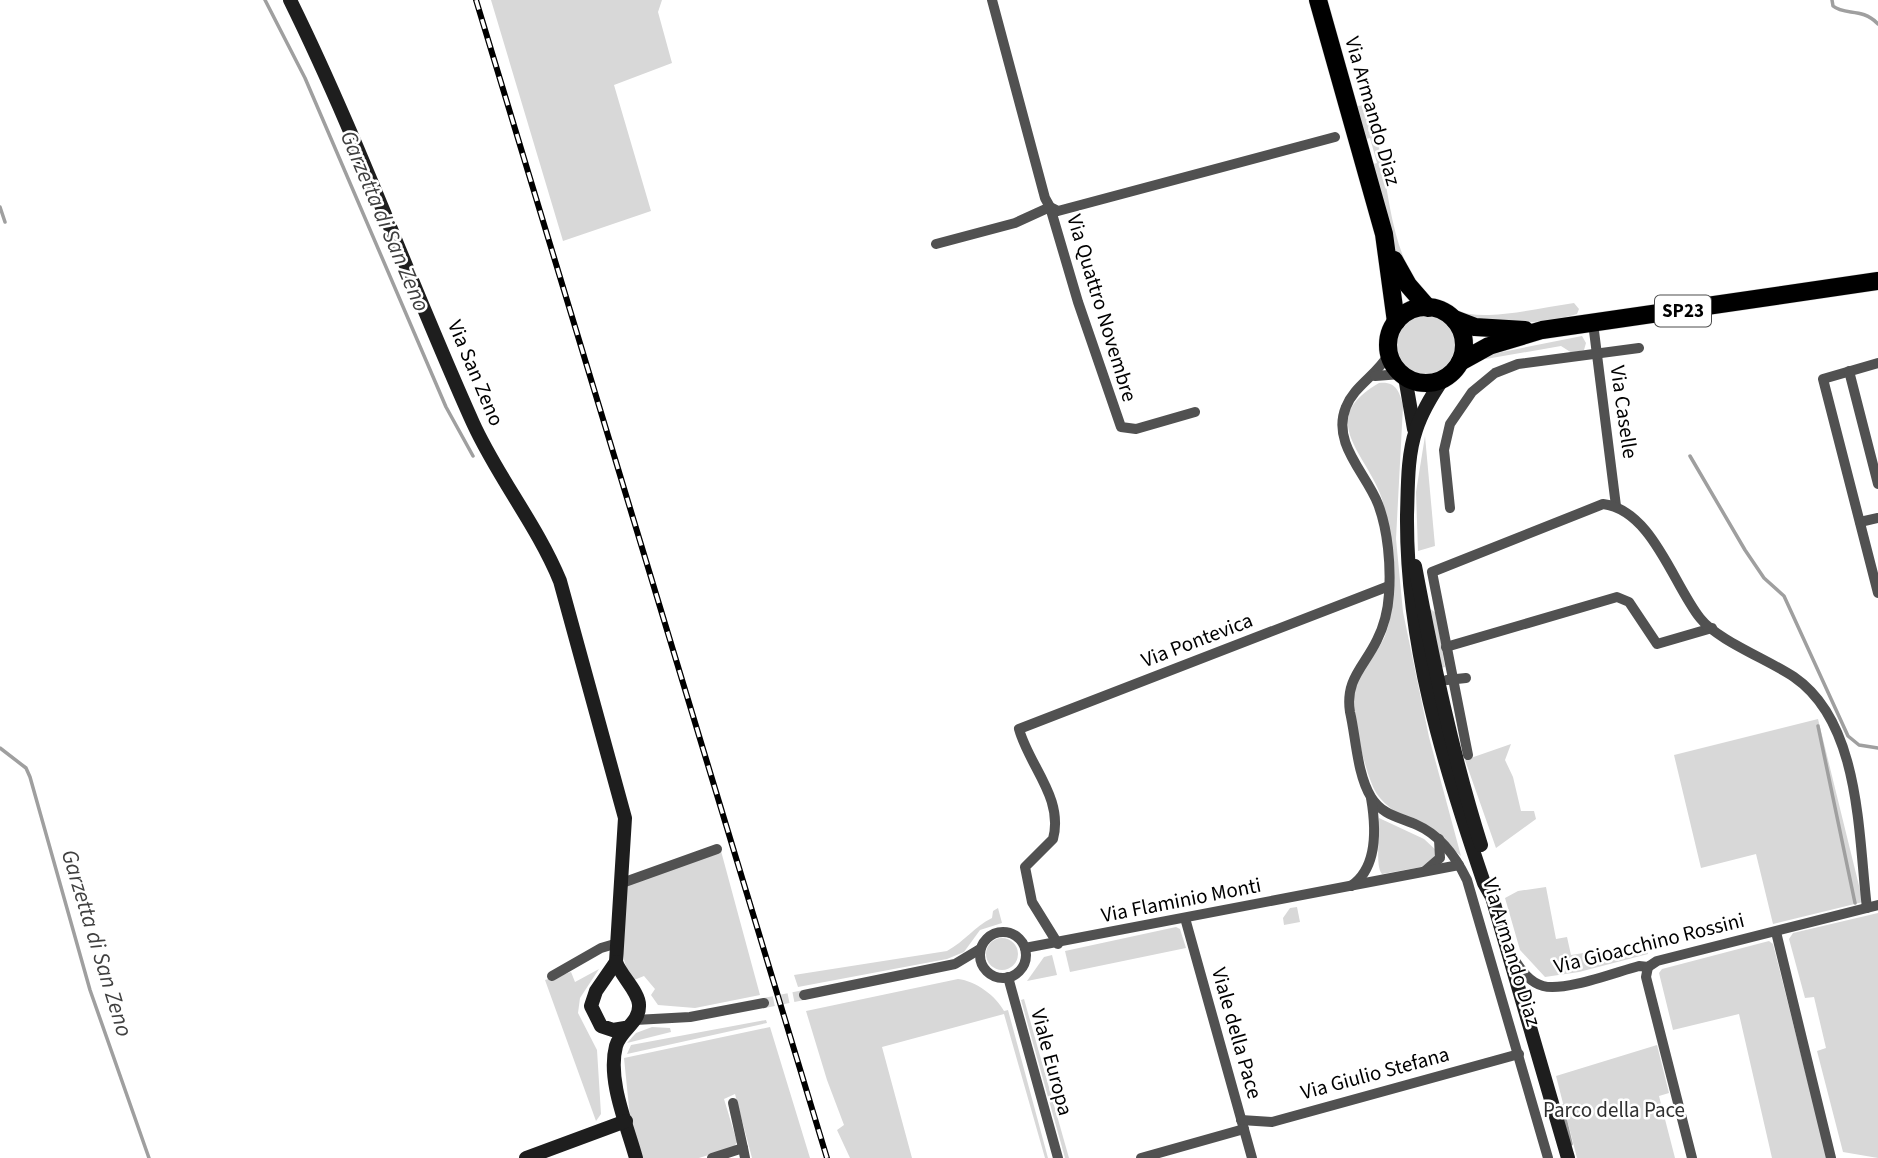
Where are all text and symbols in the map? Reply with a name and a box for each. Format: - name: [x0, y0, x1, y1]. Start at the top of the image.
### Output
- street label: Via Armando Diaz: [1337, 33, 1409, 189]
- water label: Garzetta di San Zeno: [332, 125, 438, 317]
- street label: Via Quattro Novembre: [1059, 211, 1145, 405]
- road number: SP23: [1655, 296, 1711, 326]
- street label: Via San Zeno: [440, 315, 512, 431]
- street label: Via Caselle: [1603, 364, 1645, 460]
- street label: Via Pontevica: [1137, 605, 1257, 675]
- water label: Garzetta di San Zeno: [53, 845, 141, 1041]
- street label: Via Flaminio Monti: [1098, 870, 1264, 930]
- street label: Via Armando Diaz: [1475, 874, 1549, 1030]
- street label: Via Gioacchino Rossini: [1551, 905, 1747, 981]
- street label: Viale della Pace: [1204, 964, 1270, 1102]
- street label: Viale Europa: [1023, 1005, 1081, 1119]
- street label: Via Giulio Stefana: [1297, 1039, 1453, 1107]
- park label: Parco della Pace: [1543, 1095, 1685, 1125]

